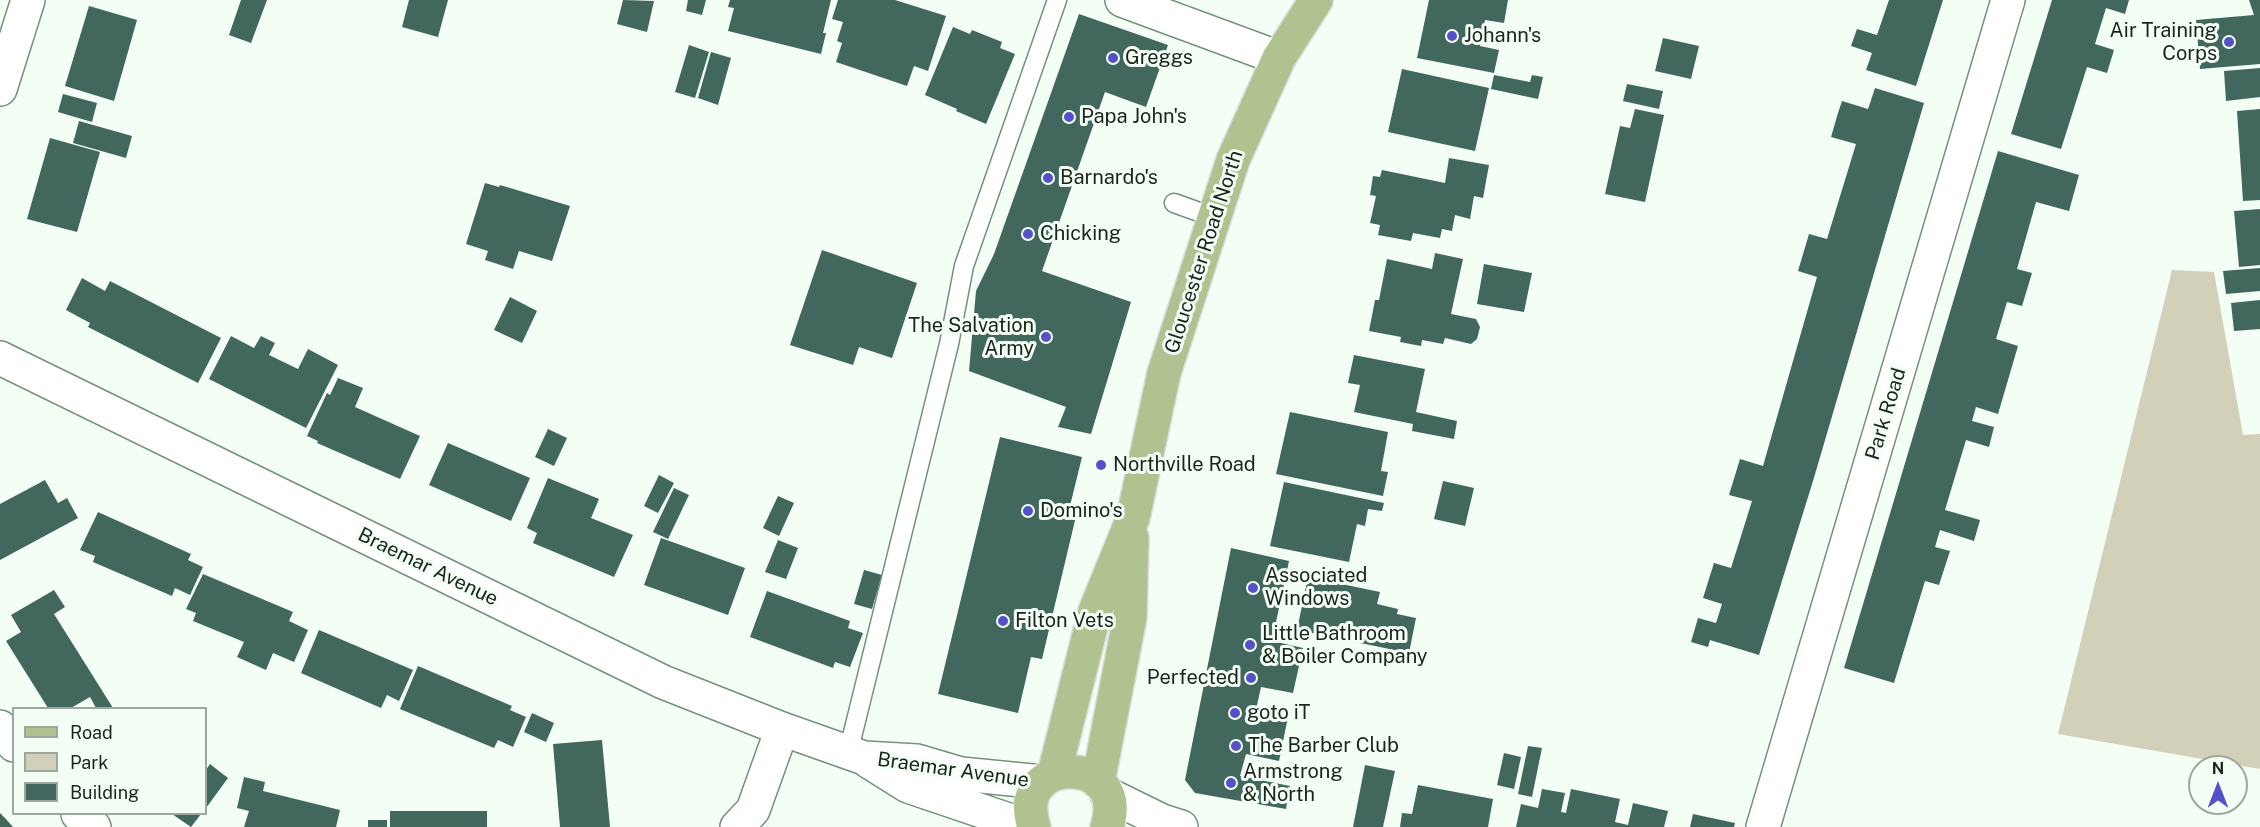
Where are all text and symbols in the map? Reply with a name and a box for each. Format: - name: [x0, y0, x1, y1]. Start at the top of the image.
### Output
- place label: Air Training Corps: [2110, 19, 2217, 66]
- place label: Johann's: [1464, 24, 1541, 48]
- marker: Johann's: [1445, 29, 1459, 43]
- marker: Air Training Corps: [2222, 35, 2236, 49]
- place label: Greggs: [1125, 46, 1193, 70]
- marker: Greggs: [1106, 51, 1120, 65]
- place label: Papa John's: [1081, 105, 1187, 129]
- marker: Papa John's: [1062, 110, 1076, 124]
- street label: Gloucester Road North: [1160, 148, 1248, 356]
- place label: Barnardo's: [1060, 166, 1158, 190]
- marker: Barnardo's: [1041, 171, 1055, 185]
- place label: Chicking: [1040, 222, 1121, 246]
- marker: Chicking: [1021, 227, 1035, 241]
- place label: The Salvation Army: [908, 314, 1034, 361]
- marker: The Salvation Army: [1039, 330, 1053, 344]
- street label: Park Road: [1861, 365, 1911, 463]
- place label: Northville Road: [1113, 453, 1256, 477]
- marker: Northville Road: [1094, 458, 1108, 472]
- place label: Domino's: [1040, 499, 1123, 523]
- marker: Domino's: [1021, 504, 1035, 518]
- street label: Braemar Avenue: [354, 523, 502, 611]
- place label: Associated Windows: [1265, 564, 1368, 611]
- marker: Associated Windows: [1246, 581, 1260, 595]
- place label: Filton Vets: [1015, 609, 1114, 633]
- marker: Filton Vets: [996, 614, 1010, 628]
- place label: Little Bathroom & Boiler Company: [1262, 622, 1428, 669]
- marker: Little Bathroom & Boiler Company: [1243, 638, 1257, 652]
- place label: Perfected: [1147, 666, 1239, 690]
- marker: Perfected: [1244, 671, 1258, 685]
- place label: goto iT: [1247, 701, 1310, 725]
- marker: goto iT: [1228, 706, 1242, 720]
- legend: [12, 707, 207, 815]
- text: Road: [70, 722, 113, 743]
- place label: The Barber Club: [1248, 734, 1399, 758]
- marker: The Barber Club: [1229, 739, 1243, 753]
- street label: Braemar Avenue: [876, 747, 1030, 793]
- text: Park: [70, 752, 108, 773]
- north arrow: [2188, 755, 2248, 815]
- text: N: [2212, 759, 2224, 778]
- place label: Armstrong & North: [1243, 760, 1343, 807]
- marker: Armstrong & North: [1224, 776, 1238, 790]
- text: Building: [70, 782, 139, 803]

